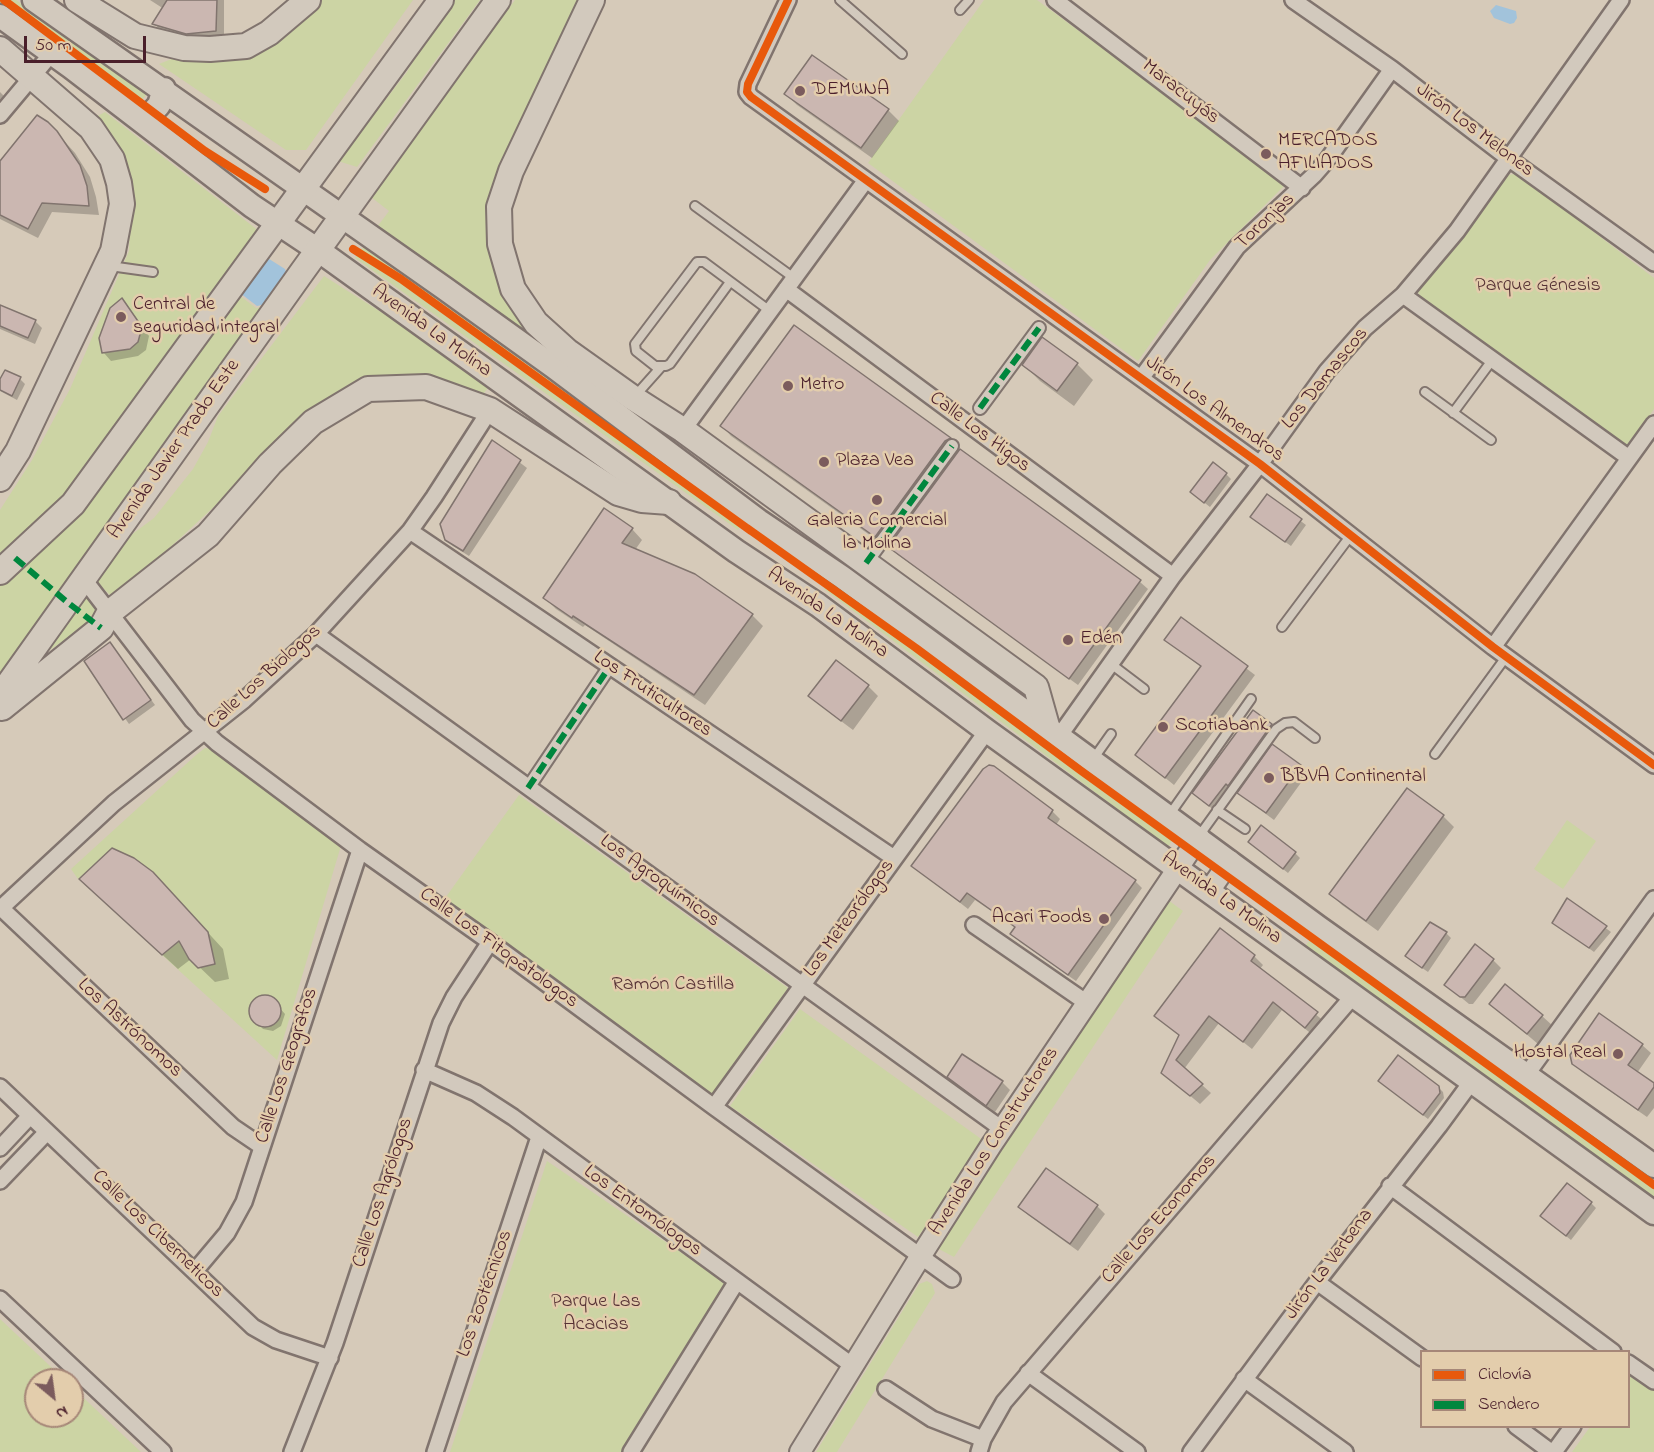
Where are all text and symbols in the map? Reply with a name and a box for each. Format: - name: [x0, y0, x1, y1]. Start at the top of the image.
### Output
- scale bar: [27, 24, 148, 62]
- text: 50 m: [35, 33, 72, 59]
- street label: Maracuyás: [1137, 55, 1223, 131]
- place label: DEMUNA: [812, 79, 889, 103]
- street label: Jirón Los Melones: [1410, 79, 1538, 183]
- marker: DEMUNA: [793, 84, 807, 98]
- place label: MERCADOS AFILIADOS: [1278, 130, 1377, 177]
- marker: MERCADOS AFILIADOS: [1259, 147, 1273, 161]
- street label: Toronjas: [1231, 189, 1301, 255]
- park label: Parque Génesis: [1475, 275, 1601, 299]
- street label: Avenida La Molina: [366, 280, 496, 384]
- place label: Central de seguridad integral: [133, 294, 279, 341]
- marker: Central de seguridad integral: [114, 310, 128, 324]
- street label: Los Damascos: [1278, 323, 1374, 435]
- street label: Jirón Los Almendros: [1140, 352, 1288, 468]
- street label: Avenida Javier Prado Este: [104, 355, 246, 545]
- place label: Metro: [800, 374, 844, 398]
- marker: Metro: [781, 379, 795, 393]
- street label: Calle Los Higos: [924, 387, 1034, 479]
- place label: Plaza Vea: [836, 450, 914, 474]
- marker: Plaza Vea: [817, 455, 831, 469]
- marker: Galeria Comercial la Molina: [870, 493, 884, 507]
- place label: Galeria Comercial la Molina: [807, 510, 947, 557]
- street label: Avenida La Molina: [762, 563, 892, 665]
- street label: Calle Los Biologos: [203, 620, 327, 736]
- place label: Edén: [1080, 628, 1122, 652]
- marker: Edén: [1061, 633, 1075, 647]
- street label: Los Fruticultores: [588, 646, 716, 744]
- place label: Scotiabank: [1175, 715, 1268, 739]
- marker: Scotiabank: [1156, 720, 1170, 734]
- place label: BBVA Continental: [1281, 766, 1426, 790]
- marker: BBVA Continental: [1262, 771, 1276, 785]
- street label: Los Agroquímicos: [594, 830, 724, 934]
- street label: Avenida La Molina: [1156, 847, 1286, 951]
- street label: Los Meteorólogos: [799, 856, 901, 982]
- street label: Calle Los Fitopatologos: [414, 883, 582, 1015]
- place label: Acari Foods: [992, 907, 1092, 931]
- marker: Acari Foods: [1097, 912, 1111, 926]
- street label: Los Astrónomos: [71, 974, 187, 1084]
- park label: Ramón Castilla: [612, 974, 734, 998]
- street label: Calle Los Geografos: [252, 985, 324, 1147]
- place label: Hostal Real: [1514, 1042, 1606, 1066]
- street label: Avenida Los Constructores: [925, 1043, 1065, 1241]
- marker: Hostal Real: [1611, 1047, 1625, 1061]
- street label: Calle Los Agrólogos: [348, 1115, 420, 1271]
- street label: Calle Los Economos: [1097, 1151, 1223, 1289]
- street label: Los Entomólogos: [578, 1161, 706, 1263]
- street label: Calle Los Ciberneticos: [86, 1166, 228, 1304]
- street label: Jirón La Verbena: [1280, 1205, 1380, 1325]
- street label: Los Zootécnicos: [453, 1227, 519, 1361]
- park label: Parque Las Acacias: [551, 1291, 641, 1338]
- legend: [1420, 1350, 1630, 1428]
- text: Ciclovía: [1478, 1362, 1531, 1388]
- north arrow: [24, 1368, 84, 1428]
- text: Sendero: [1478, 1392, 1540, 1418]
- text: N: [51, 1399, 72, 1425]

